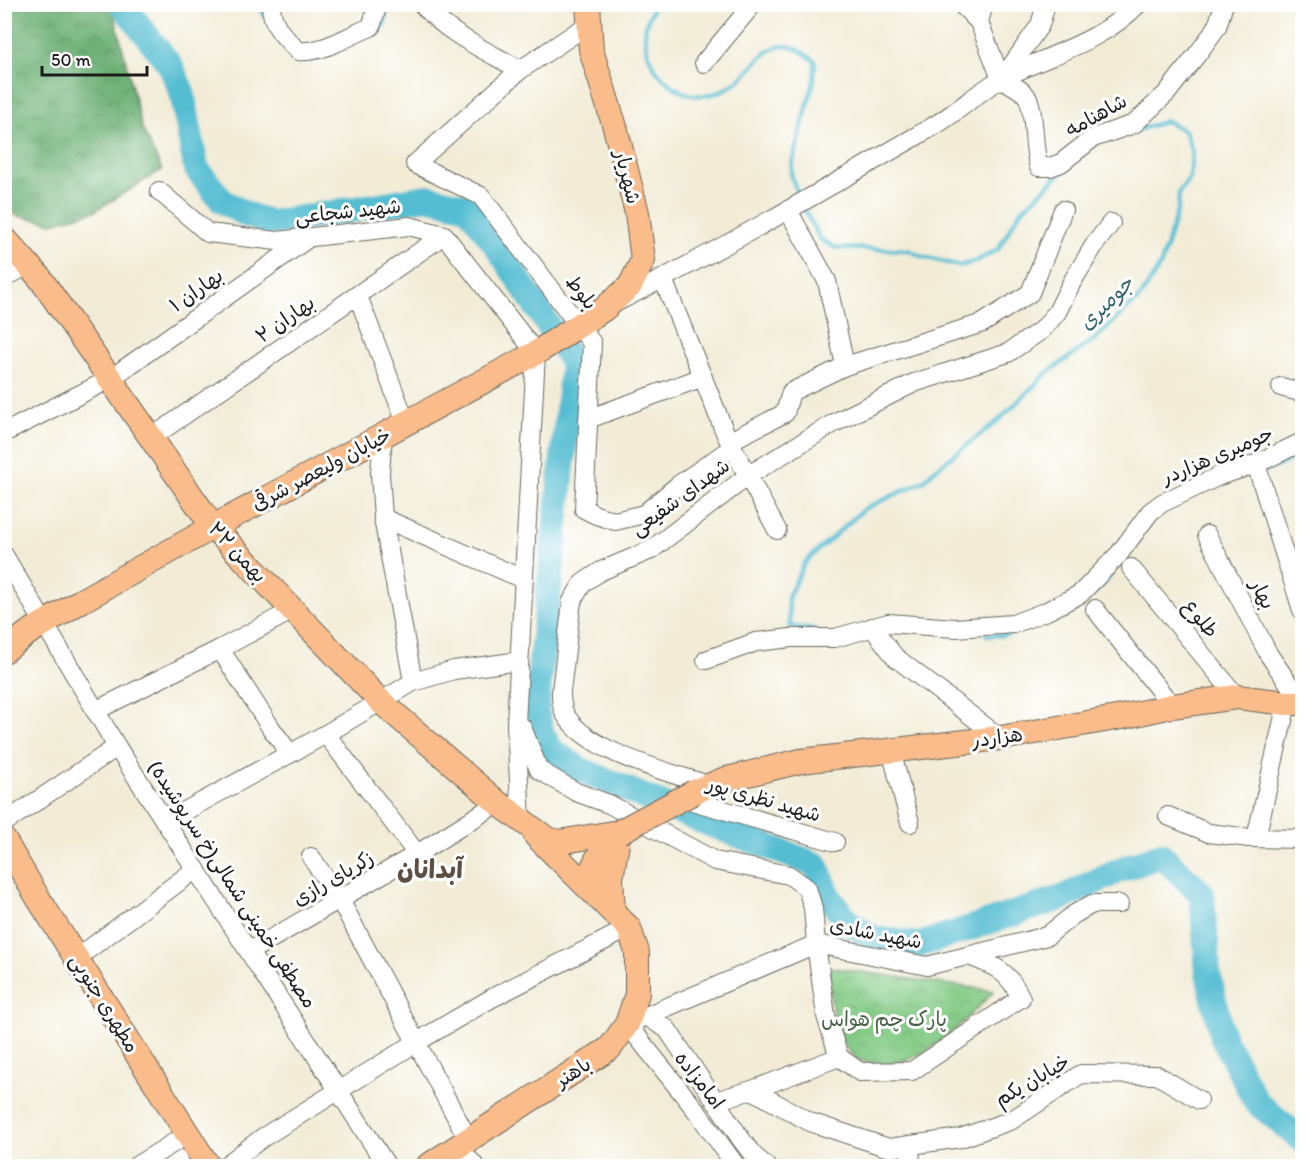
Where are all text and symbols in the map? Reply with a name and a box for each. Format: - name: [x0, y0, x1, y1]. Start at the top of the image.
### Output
- scale bar: [42, 39, 147, 77]
- text: 50 m: [51, 49, 91, 71]
- street label: شاهنامه: [1061, 88, 1131, 142]
- street label: شهریار: [609, 146, 646, 206]
- street label: شهید شجاعی: [294, 194, 402, 229]
- street label: بهاران ۱: [165, 263, 227, 317]
- street label: بلوط: [560, 270, 603, 315]
- water label: جومیری: [1073, 270, 1139, 336]
- street label: بهاران ۲: [251, 290, 319, 348]
- street label: خیابان ولیعصر شرقی: [247, 421, 395, 516]
- street label: جومیری هزاردر: [1156, 421, 1277, 490]
- street label: شهدای شفیعی: [626, 453, 735, 542]
- street label: ۲۲ بهمن: [204, 517, 272, 587]
- street label: بهار: [1245, 573, 1281, 613]
- street label: طلوع: [1177, 594, 1224, 644]
- street label: هزاردر: [969, 722, 1024, 753]
- street label: مصطفی خمینی شمالی(خ سرپوشیده): [142, 756, 322, 1014]
- street label: شهید نظری پور: [702, 771, 824, 828]
- street label: زکریای رازی: [288, 845, 378, 911]
- district label: آبدانان: [397, 853, 465, 885]
- street label: شهید شادی: [828, 912, 924, 954]
- street label: مطهری جنوبی: [63, 949, 145, 1058]
- park label: پارک چم هواس: [821, 1007, 947, 1034]
- street label: امامزاده: [670, 1046, 730, 1114]
- street label: خیابان یکم: [990, 1049, 1075, 1114]
- street label: باهنر: [549, 1052, 595, 1093]

